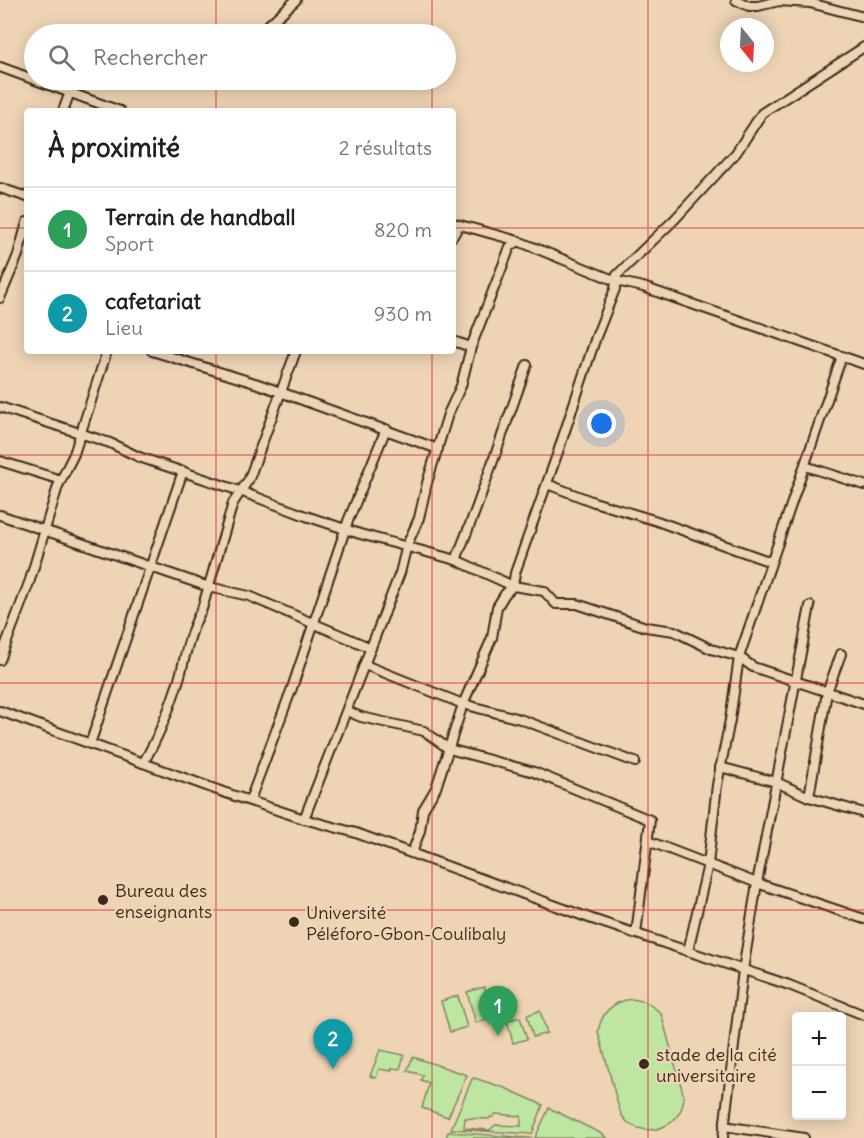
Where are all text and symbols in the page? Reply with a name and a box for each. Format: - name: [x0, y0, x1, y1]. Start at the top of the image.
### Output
- north arrow: [720, 18, 774, 72]
- search box: [24, 24, 456, 90]
- icon: search: [45, 41, 78, 74]
- text: Rechercher: [93, 43, 208, 71]
- text: À proximité: [48, 131, 180, 164]
- text: 2 résultats: [339, 135, 432, 160]
- text: Terrain de handball: [105, 203, 295, 231]
- text: 1: [64, 217, 71, 242]
- text: 820 m: [374, 217, 432, 242]
- text: Sport: [105, 231, 154, 256]
- text: cafetariat: [105, 287, 201, 315]
- text: 2: [62, 301, 73, 326]
- text: 930 m: [374, 301, 432, 326]
- text: Lieu: [105, 315, 143, 340]
- your location: [587, 409, 616, 438]
- place label: Bureau des enseignants: [115, 879, 212, 923]
- marker: Bureau des enseignants: [96, 893, 110, 907]
- place label: Université Péléforo-Gbon-Coulibaly: [306, 901, 506, 945]
- marker: Université Péléforo-Gbon-Coulibaly: [287, 915, 301, 929]
- pin: 1: [478, 986, 518, 1036]
- map controls: [792, 1012, 846, 1120]
- button: +: [792, 1012, 846, 1066]
- pin: 2: [314, 1020, 352, 1069]
- place label: stade de la cité universitaire: [656, 1043, 777, 1087]
- marker: stade de la cité universitaire: [637, 1057, 651, 1071]
- button: −: [792, 1066, 846, 1120]

